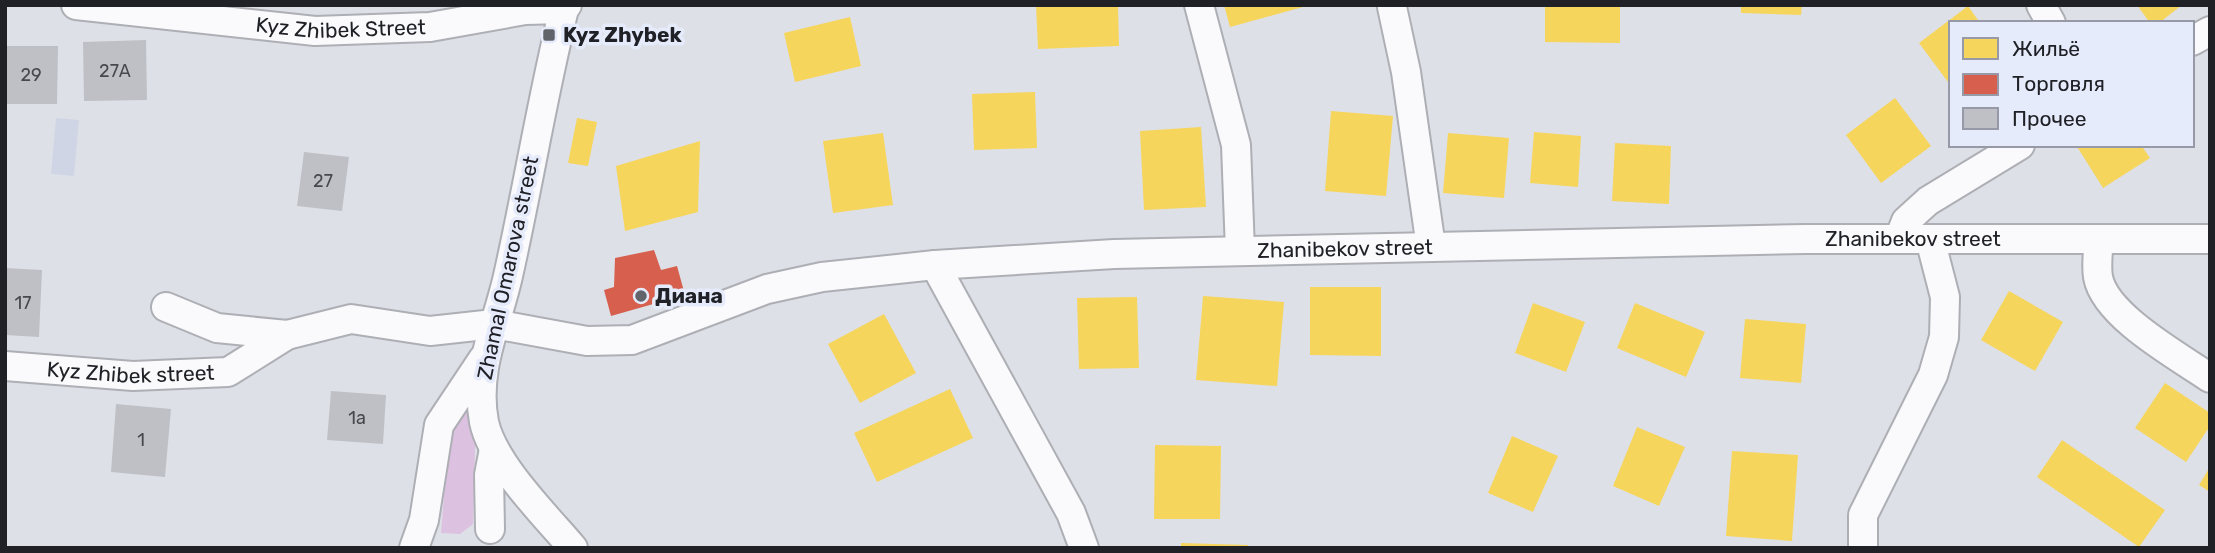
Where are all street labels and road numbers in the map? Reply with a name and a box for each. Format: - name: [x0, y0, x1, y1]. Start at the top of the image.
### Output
- street label: Kyz Zhibek Street: [254, 12, 426, 43]
- street label: Zhamal Omarova street: [472, 154, 543, 382]
- street label: Zhanibekov street: [1825, 226, 2001, 251]
- street label: Zhanibekov street: [1257, 234, 1433, 263]
- street label: Kyz Zhibek street: [46, 356, 215, 388]

